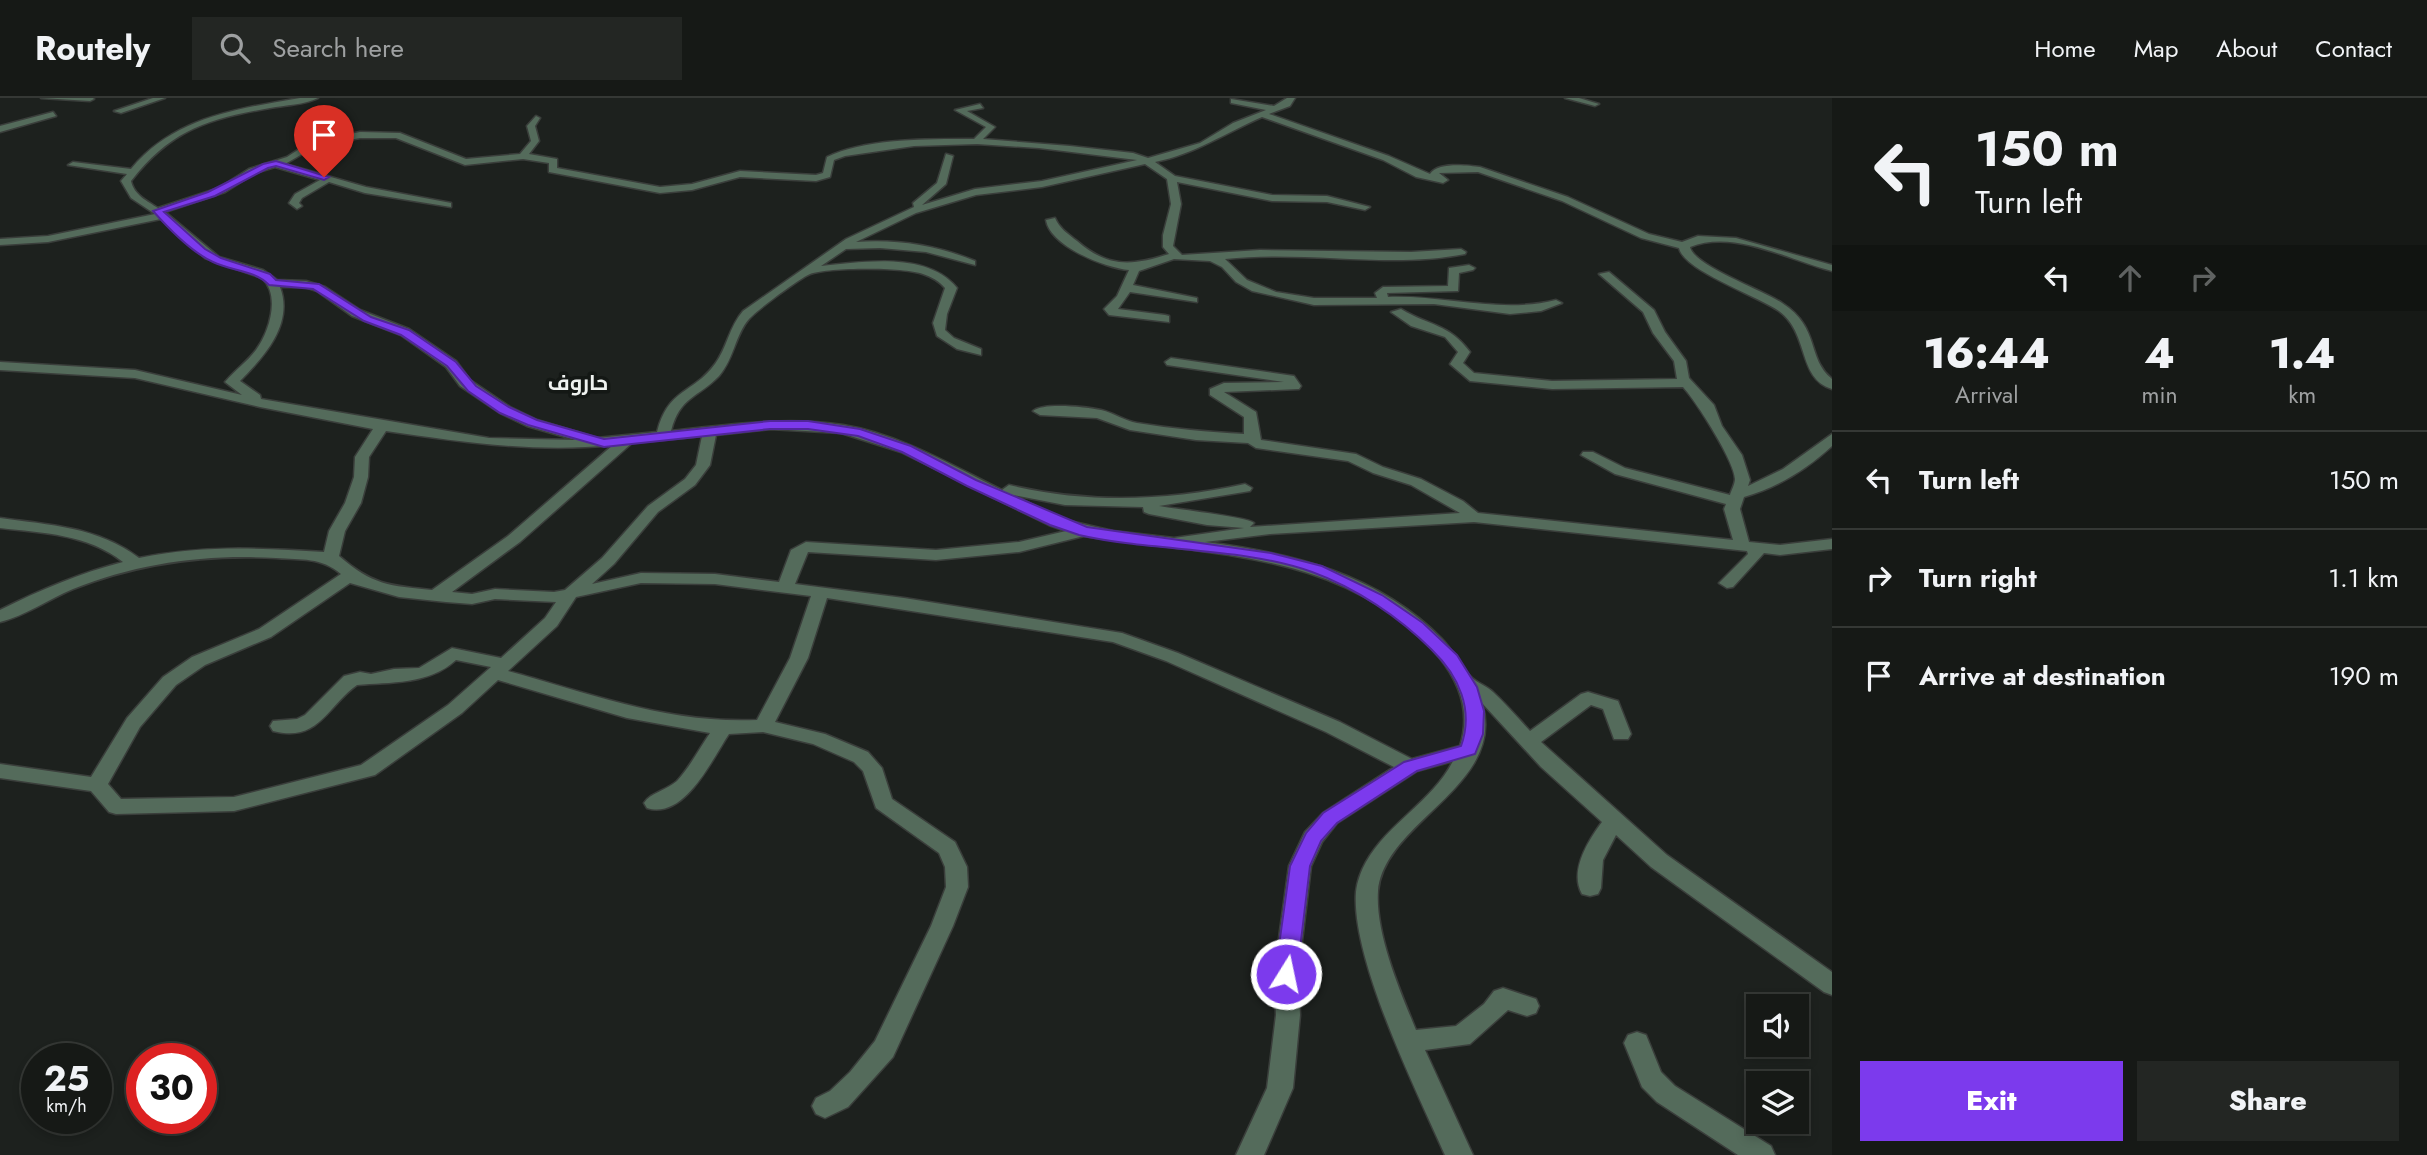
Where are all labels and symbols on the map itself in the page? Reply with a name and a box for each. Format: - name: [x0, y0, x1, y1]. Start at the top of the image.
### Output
- pin: [294, 105, 354, 177]
- district label: حاروف: [548, 368, 608, 398]
- position arrow: [1249, 937, 1323, 1011]
- speed limit sign: 30: [126, 1043, 217, 1134]

